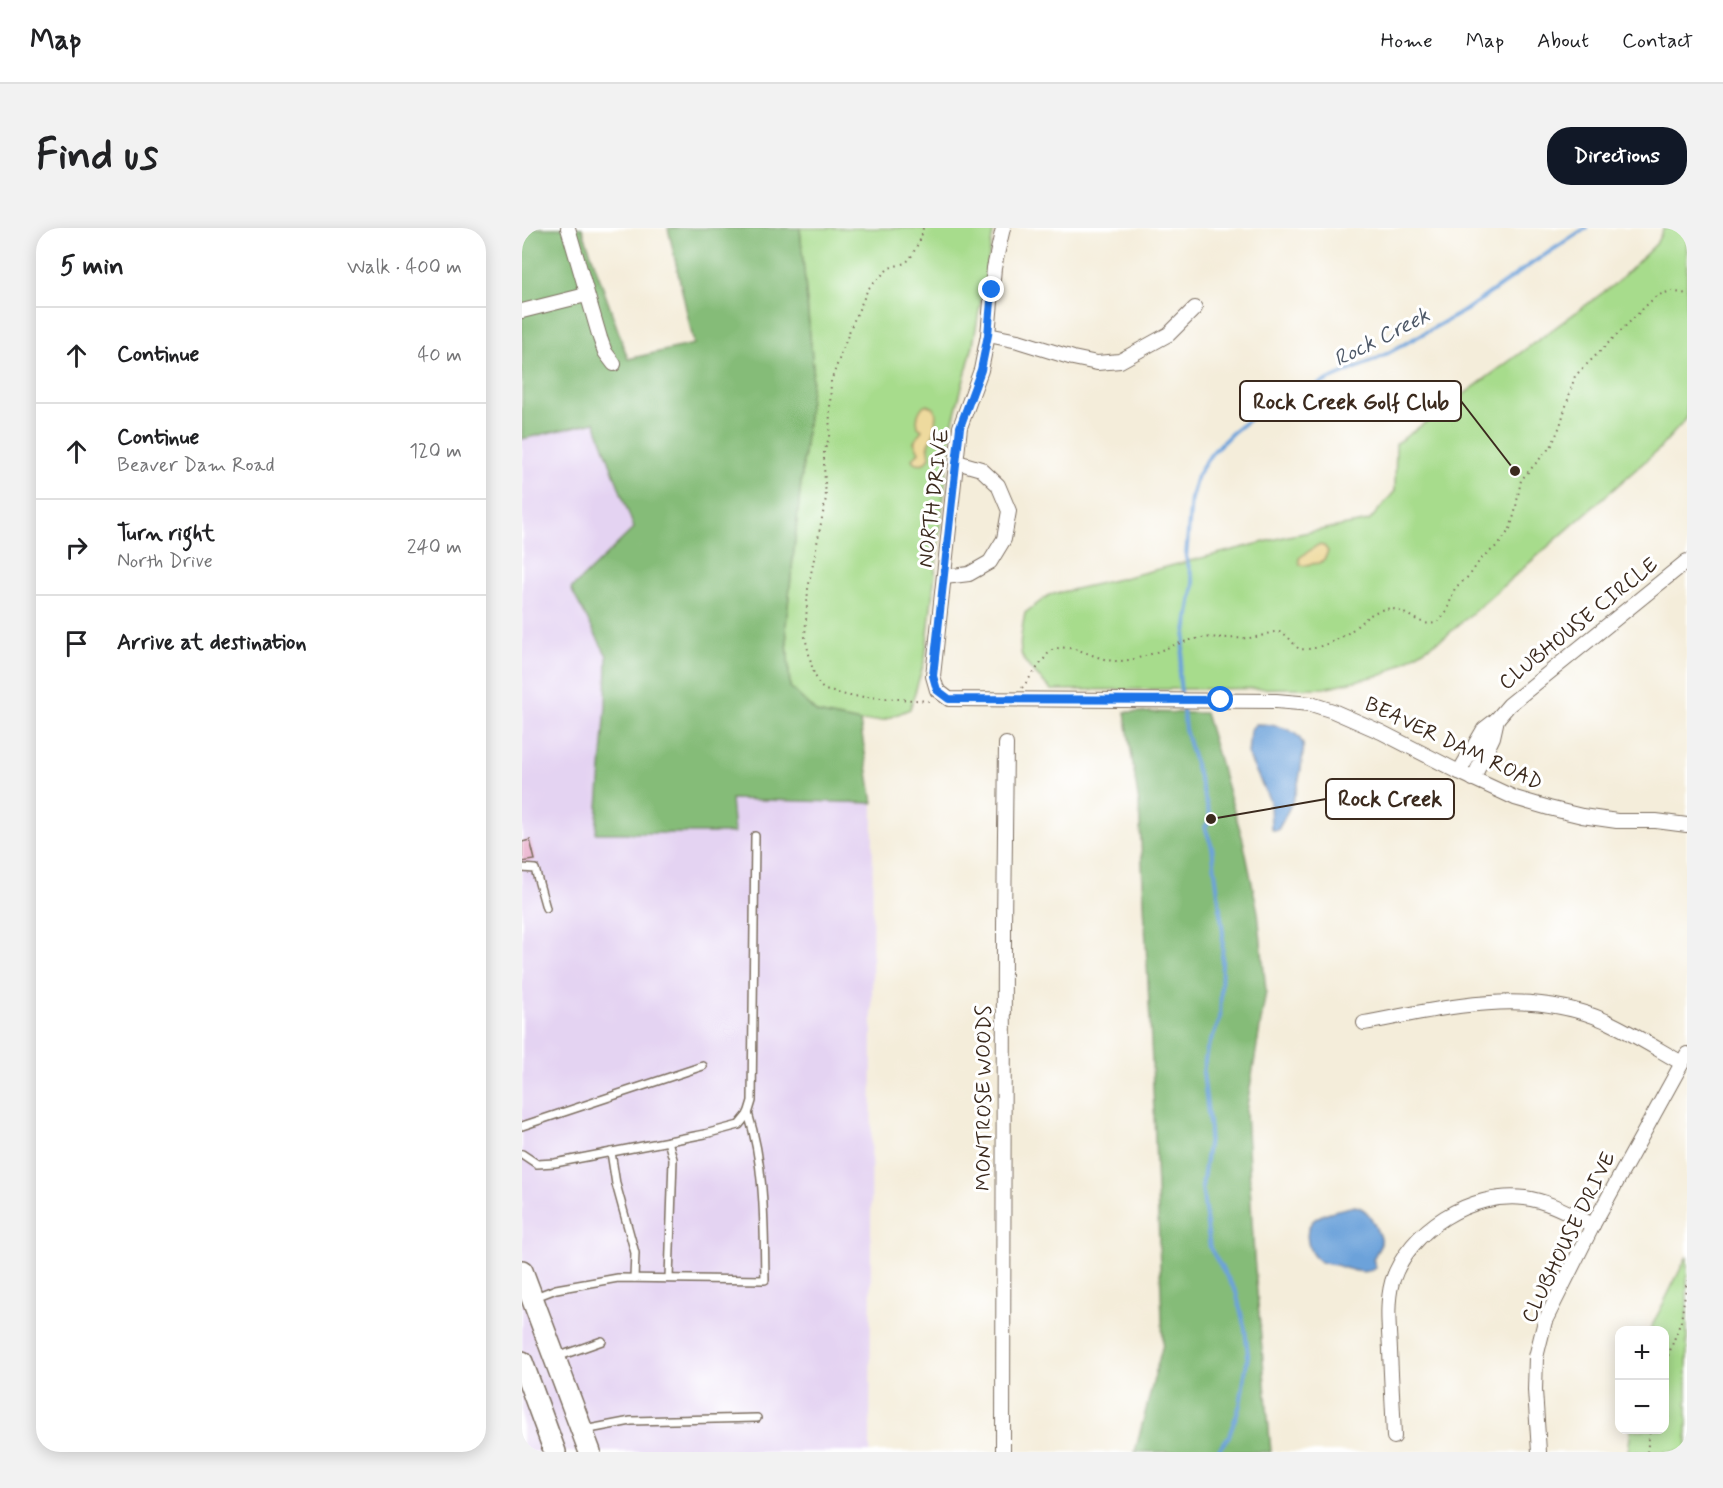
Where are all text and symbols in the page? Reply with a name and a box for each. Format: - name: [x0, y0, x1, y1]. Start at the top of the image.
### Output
- text: Map: [30, 23, 81, 60]
- text: Home: [1381, 27, 1433, 55]
- text: Map: [1466, 27, 1504, 55]
- text: About: [1537, 27, 1589, 55]
- text: Contact: [1622, 27, 1693, 55]
- button: Directions: [1547, 127, 1687, 185]
- text: Find us: [36, 129, 158, 184]
- text: 5 min: [60, 250, 124, 284]
- text: Walk · 400 m: [347, 254, 462, 281]
- route end: [978, 276, 1004, 302]
- water label: Rock Creek: [1329, 302, 1435, 374]
- icon: ahead: [60, 339, 93, 372]
- text: Continue: [117, 341, 199, 369]
- text: 40 m: [418, 342, 462, 369]
- callout: Rock Creek Golf Club: [1240, 381, 1461, 421]
- text: Rock Creek Golf Club: [1253, 389, 1449, 417]
- text: Continue: [117, 424, 199, 452]
- street label: NORTH DRIVE: [912, 427, 956, 569]
- icon: ahead: [60, 435, 93, 468]
- text: 120 m: [409, 438, 462, 465]
- text: Beaver Dam Road: [117, 452, 275, 479]
- text: Turn right: [117, 520, 215, 548]
- icon: right: [60, 531, 93, 564]
- text: 240 m: [407, 534, 462, 561]
- text: North Drive: [117, 548, 213, 575]
- street label: CLUBHOUSE CIRCLE: [1493, 551, 1664, 697]
- icon: arrive: [60, 627, 93, 660]
- text: Arrive at destination: [117, 629, 307, 657]
- route start: [1207, 686, 1233, 712]
- street label: BEAVER DAM ROAD: [1360, 690, 1547, 797]
- callout: Rock Creek: [1326, 779, 1454, 819]
- text: Rock Creek: [1338, 786, 1442, 814]
- street label: MONTROSE WOODS: [970, 1005, 998, 1191]
- street label: CLUBHOUSE DRIVE: [1515, 1147, 1623, 1328]
- map controls: [1615, 1326, 1669, 1434]
- button: +: [1615, 1326, 1669, 1380]
- button: −: [1615, 1380, 1669, 1434]

